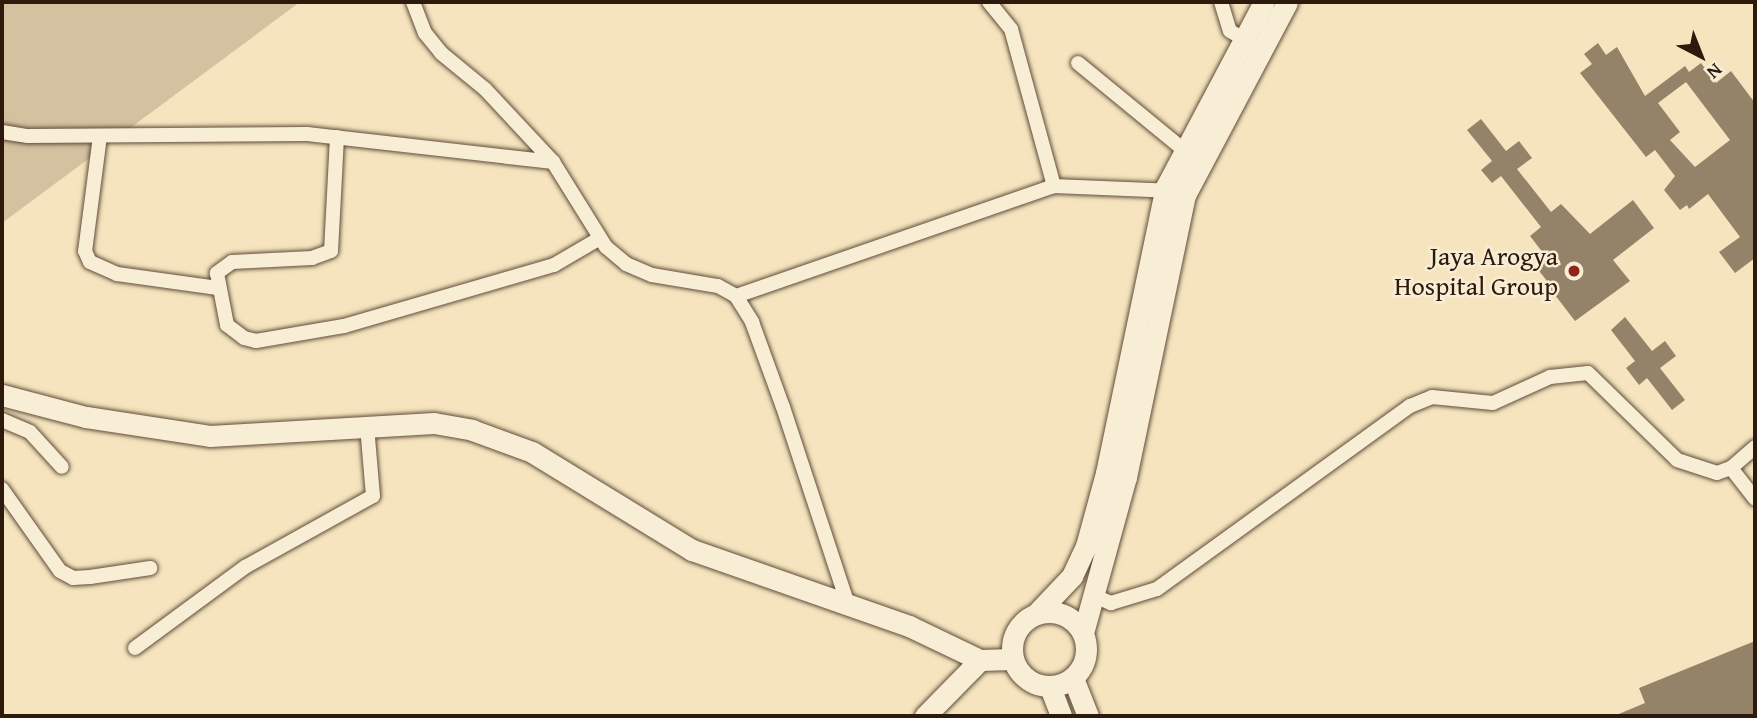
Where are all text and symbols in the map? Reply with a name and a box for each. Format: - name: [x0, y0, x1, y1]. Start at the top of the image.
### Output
- north arrow: [1666, 21, 1736, 91]
- text: N: [1701, 57, 1729, 86]
- place label: Jaya Arogya Hospital Group: [1394, 240, 1558, 302]
- marker: Jaya Arogya Hospital Group: [1564, 261, 1584, 281]

